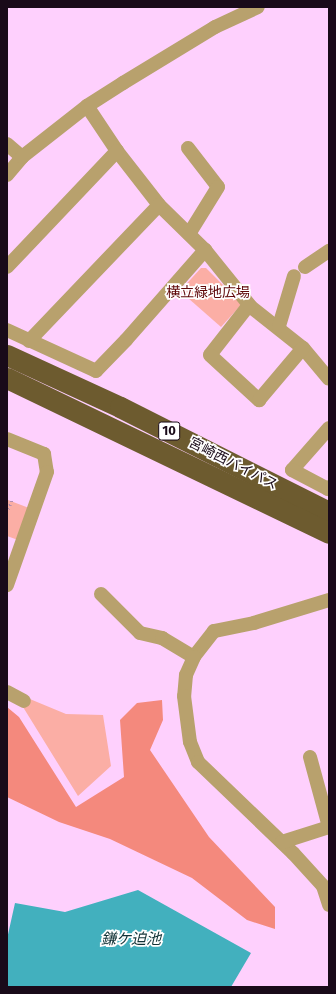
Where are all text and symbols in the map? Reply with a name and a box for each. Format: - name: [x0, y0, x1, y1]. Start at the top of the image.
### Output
- park label: 横立緑地広場: [166, 285, 250, 301]
- road number: 10: [158, 420, 180, 442]
- street label: 宮崎西バイパス: [186, 434, 280, 494]
- water label: 鎌ケ迫池: [101, 931, 161, 949]

